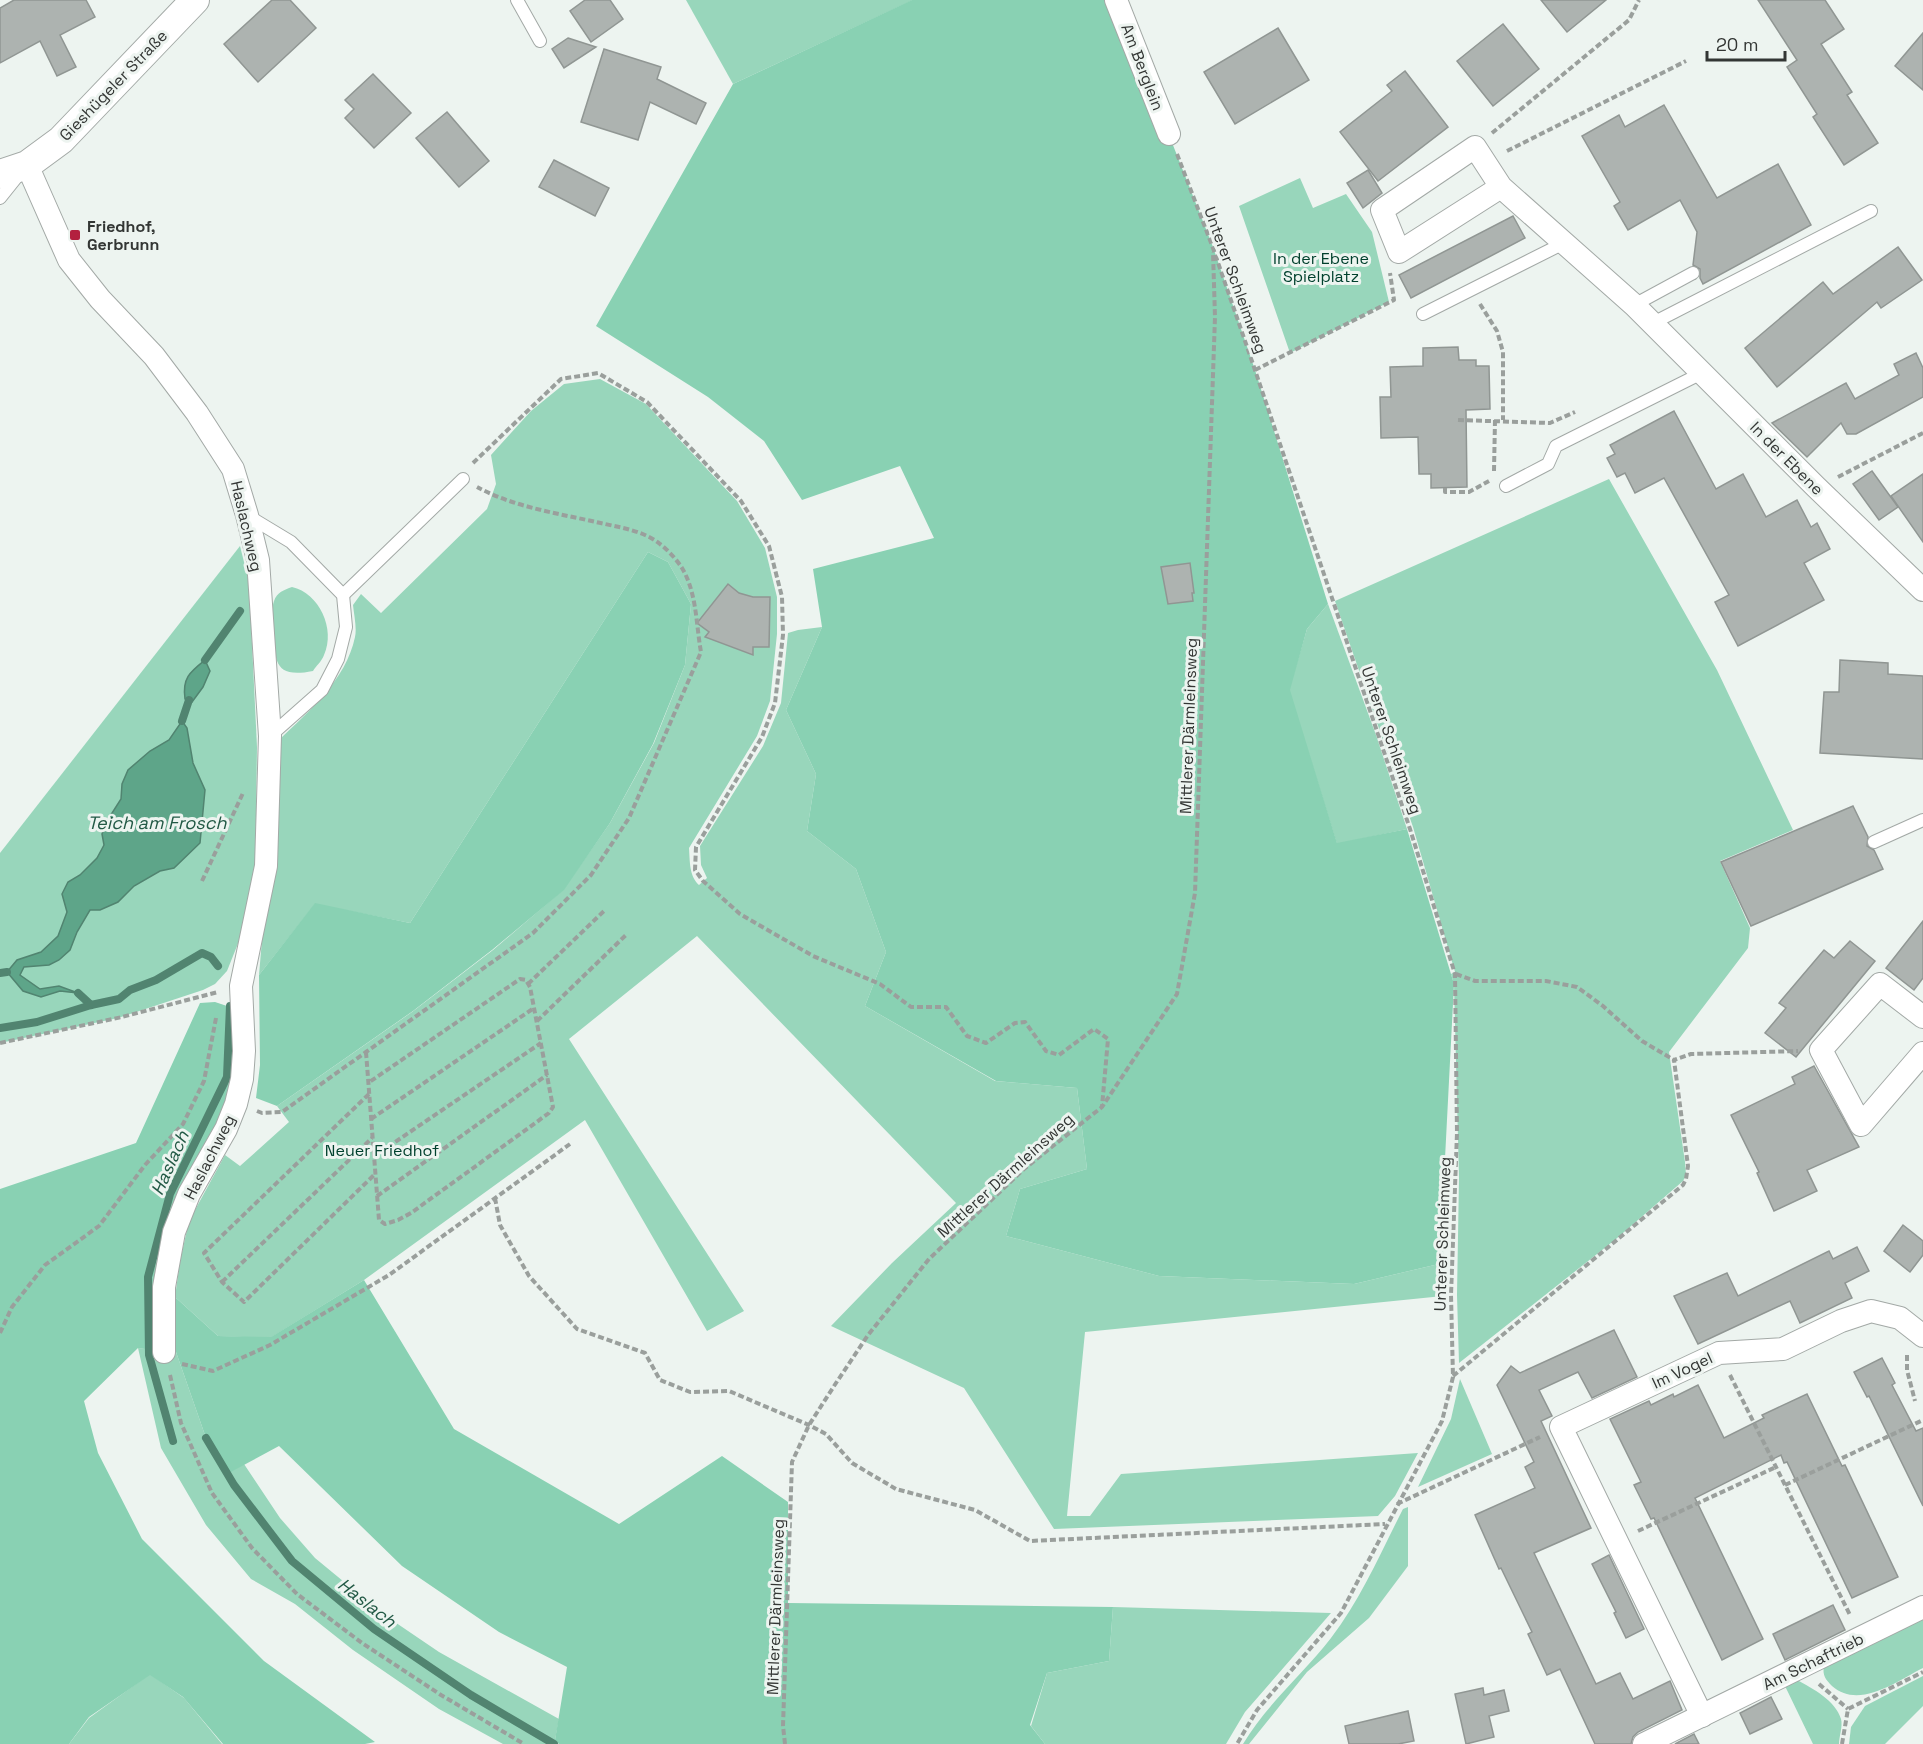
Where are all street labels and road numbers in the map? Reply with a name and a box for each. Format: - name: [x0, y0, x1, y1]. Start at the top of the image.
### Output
- street label: Am Berglein: [1116, 21, 1169, 113]
- street label: Gieshügeler Straße: [55, 25, 172, 145]
- street label: Unterer Schleimweg: [1199, 204, 1272, 356]
- street label: In der Ebene: [1745, 417, 1828, 500]
- street label: Haslachweg: [226, 479, 267, 574]
- street label: Mittlerer Därmleinsweg: [1175, 637, 1202, 815]
- street label: Unterer Schleimweg: [1356, 664, 1427, 817]
- street label: Mittlerer Därmleinsweg: [933, 1109, 1078, 1242]
- street label: Haslachweg: [179, 1111, 240, 1203]
- street label: Unterer Schleimweg: [1429, 1156, 1456, 1312]
- street label: Im Vogel: [1649, 1347, 1716, 1394]
- street label: Mittlerer Därmleinsweg: [762, 1518, 789, 1696]
- street label: Am Schaftrieb: [1759, 1628, 1867, 1695]

